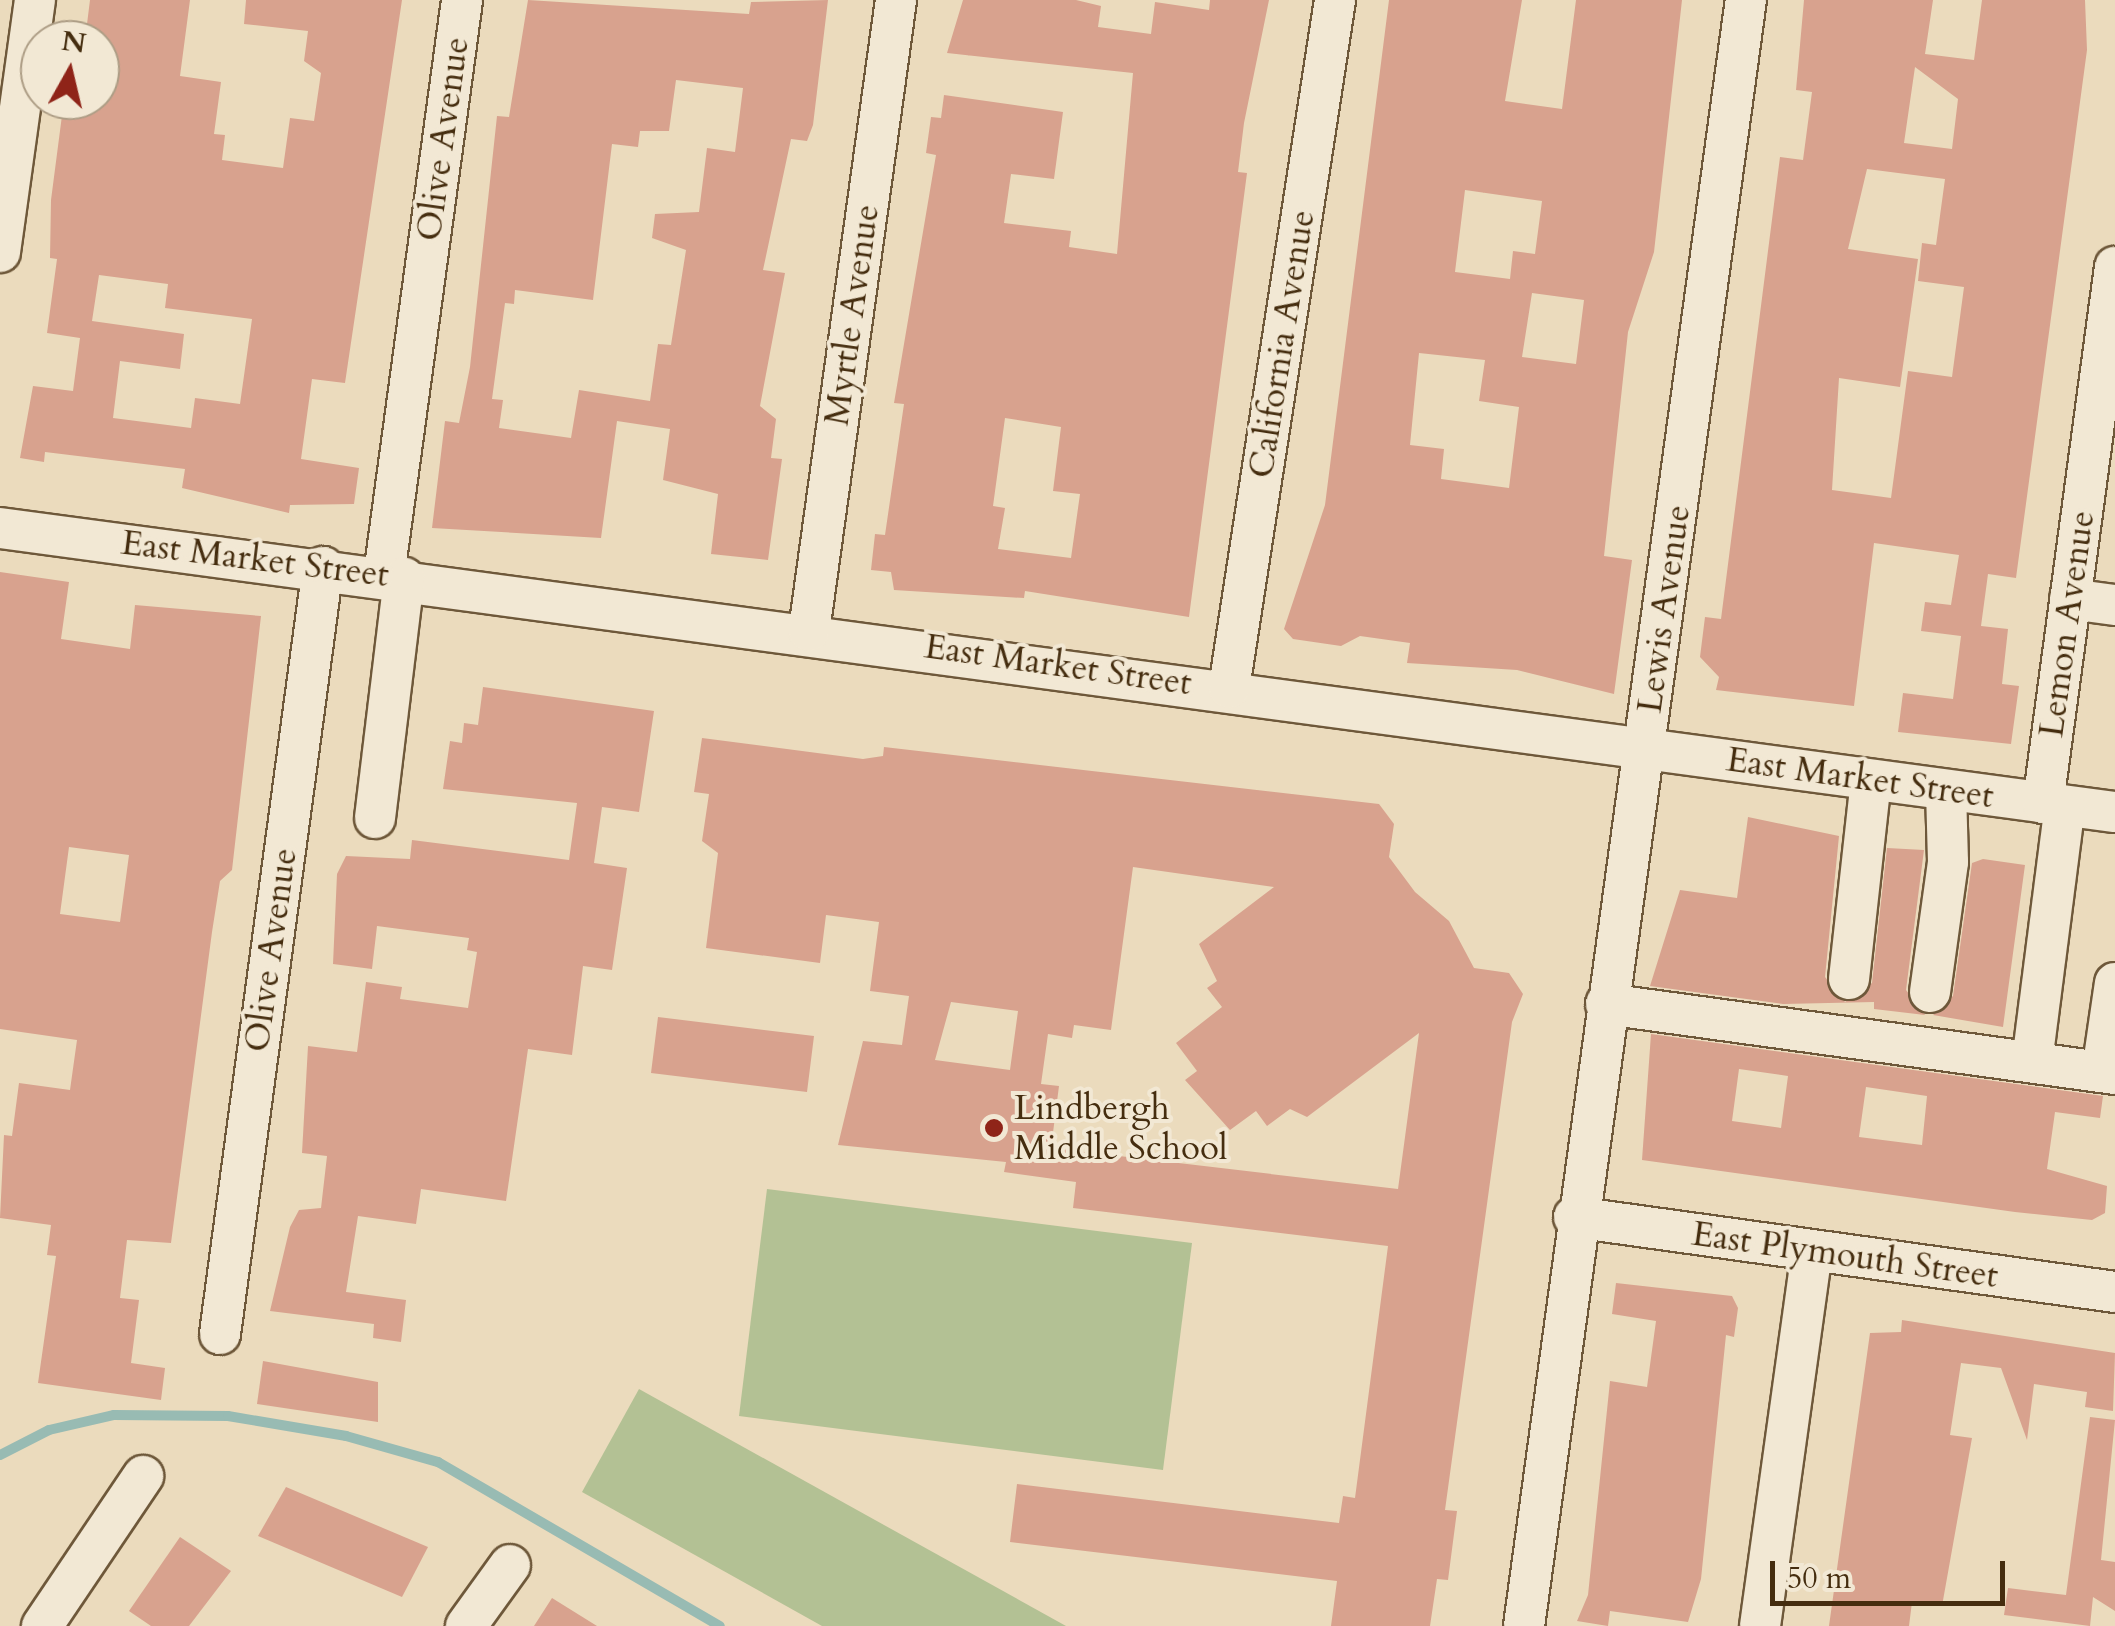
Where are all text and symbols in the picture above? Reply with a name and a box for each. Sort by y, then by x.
north arrow [20,20,120,120]
text: N [59,22,89,63]
street label: Olive Avenue [408,34,478,244]
street label: Myrtle Avenue [816,202,888,428]
street label: California Avenue [1240,207,1324,481]
street label: Lewis Avenue [1629,502,1699,716]
street label: Lemon Avenue [2030,508,2104,740]
street label: East Market Street [119,522,391,596]
street label: East Market Street [922,625,1194,705]
street label: East Market Street [1724,738,1996,818]
street label: Olive Avenue [236,845,306,1055]
place label: Lindbergh Middle School [1014,1087,1228,1169]
marker: Lindbergh Middle School [983,1117,1005,1139]
street label: East Plymouth Street [1689,1213,2001,1297]
scale bar [1775,1541,2010,1603]
text: 50 m [1787,1558,1851,1599]

